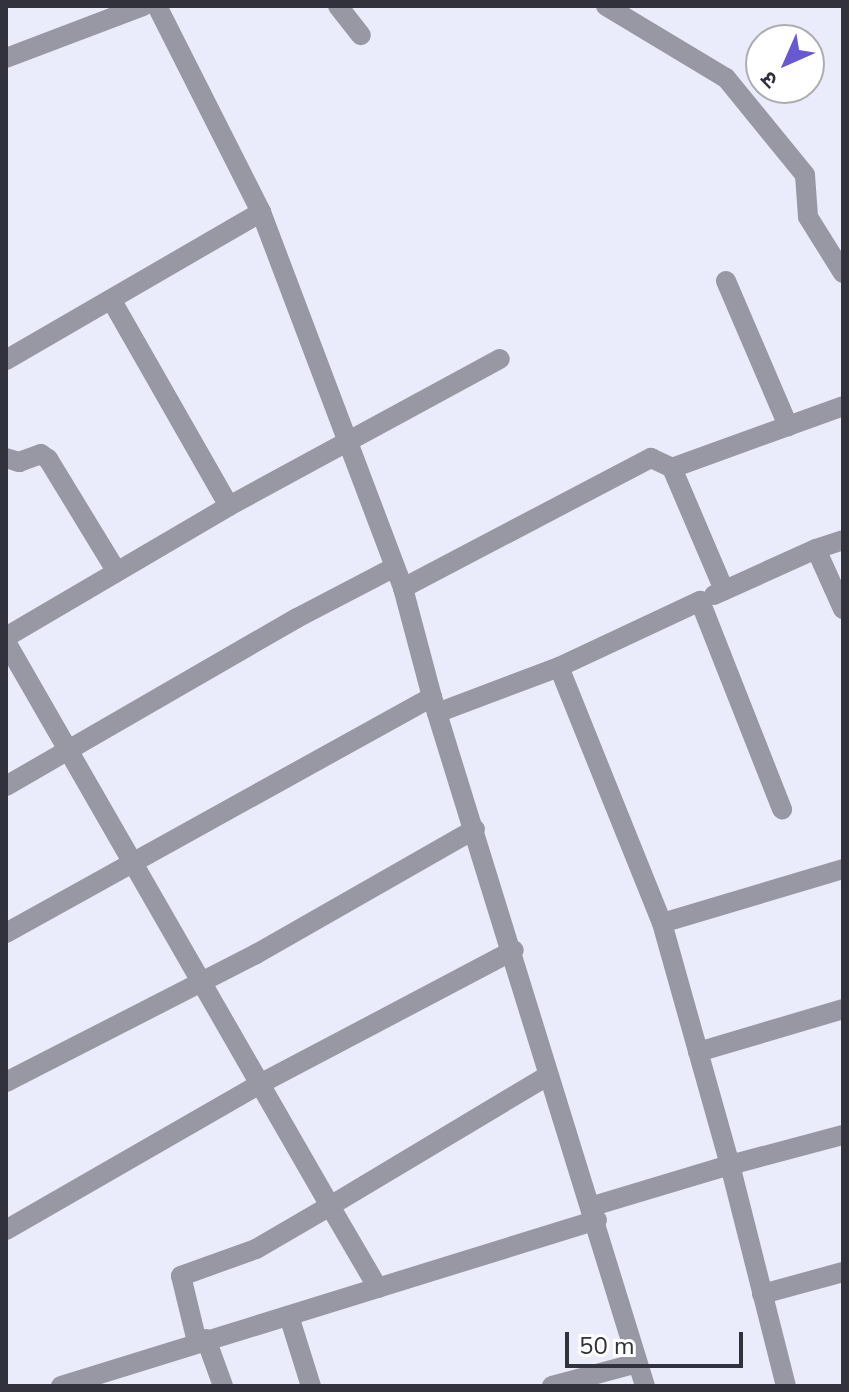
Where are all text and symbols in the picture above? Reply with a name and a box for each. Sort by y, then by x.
north arrow [745,24,825,104]
text: उ [754,64,785,95]
scale bar [569,1316,747,1366]
text: 50 m [579,1330,635,1362]

